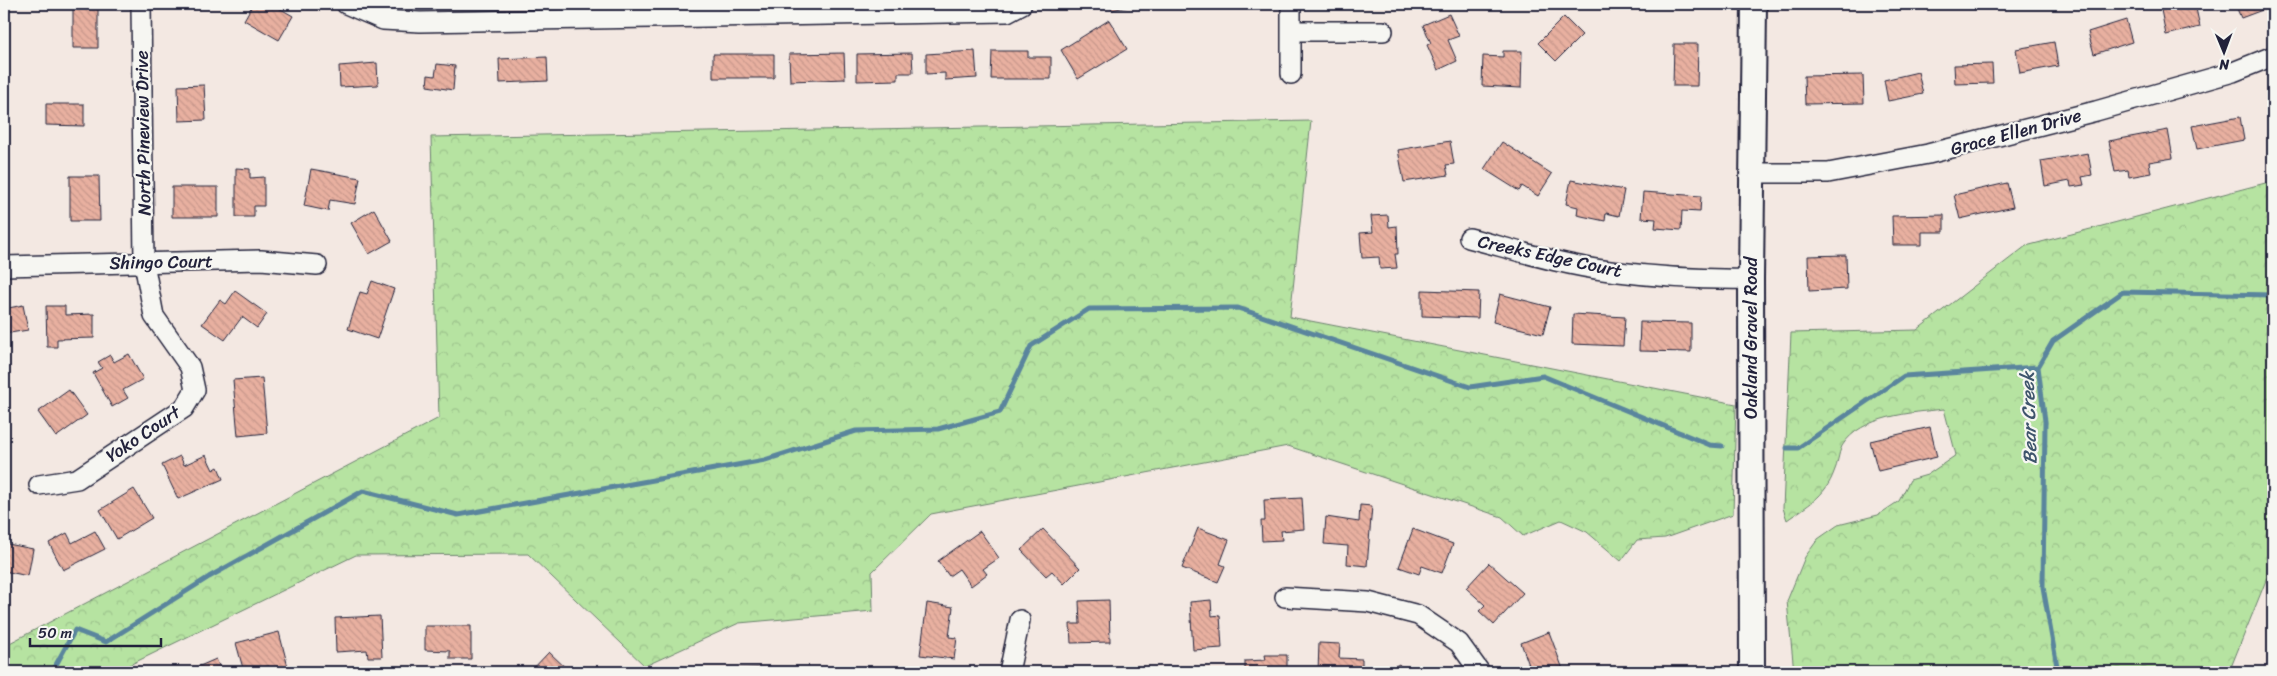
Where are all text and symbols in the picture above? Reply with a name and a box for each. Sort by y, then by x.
north arrow [2200,28,2250,78]
street label: North Pineview Drive [126,50,160,216]
text: N [2219,52,2230,77]
street label: Grace Ellen Drive [1947,99,2085,165]
street label: Creeks Edge Court [1475,225,1625,287]
street label: Shingo Court [109,245,213,279]
street label: Oakland Gravel Road [1735,255,1767,419]
water label: Bear Creek [2010,370,2047,465]
street label: Yoko Court [99,397,188,471]
scale bar [30,616,161,648]
text: 50 m [38,620,73,646]

